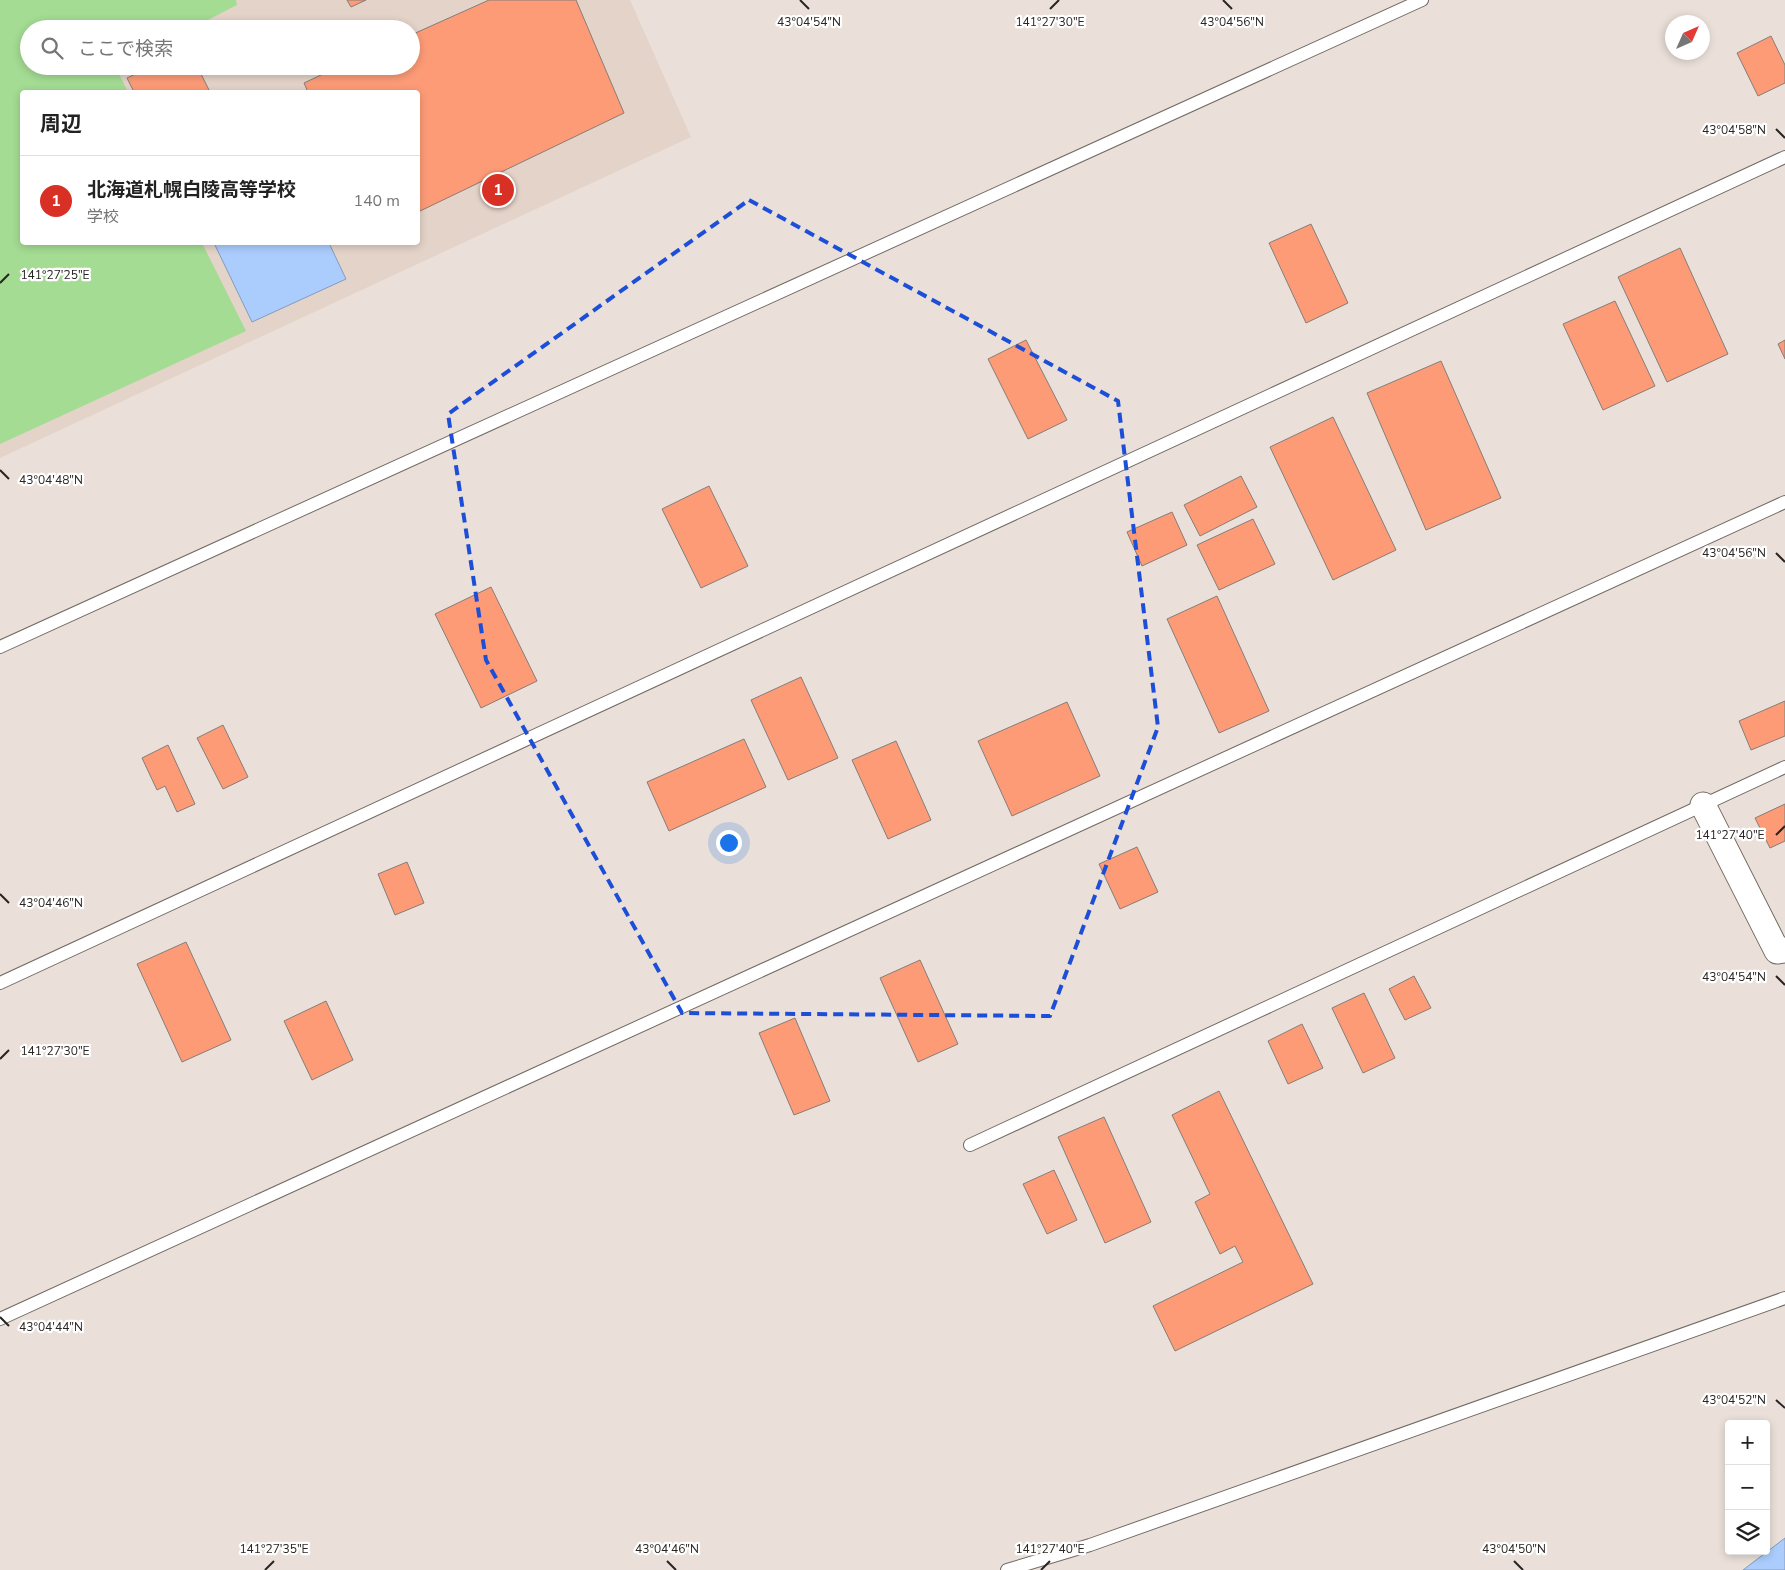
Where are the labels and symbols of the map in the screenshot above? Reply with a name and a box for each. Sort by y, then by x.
text: 43°04'54"N [777,14,841,30]
text: 141°27'30"E [1015,14,1085,30]
text: 43°04'56"N [1200,14,1264,30]
north arrow [1665,15,1710,60]
text: 43°04'58"N [1702,122,1766,138]
pin: 1 [482,171,514,209]
text: 141°27'25"E [20,267,90,283]
text: 43°04'48"N [19,472,83,488]
text: 43°04'56"N [1702,545,1766,561]
text: 141°27'40"E [1695,827,1765,843]
your location [716,830,742,856]
text: 43°04'46"N [19,895,83,911]
text: 43°04'54"N [1702,969,1766,985]
text: 141°27'30"E [20,1043,90,1059]
text: 43°04'44"N [19,1319,83,1335]
text: 43°04'52"N [1702,1392,1766,1408]
text: 141°27'35"E [239,1541,309,1557]
text: 43°04'46"N [635,1541,699,1557]
text: 141°27'40"E [1015,1541,1085,1557]
text: 43°04'50"N [1482,1541,1546,1557]

